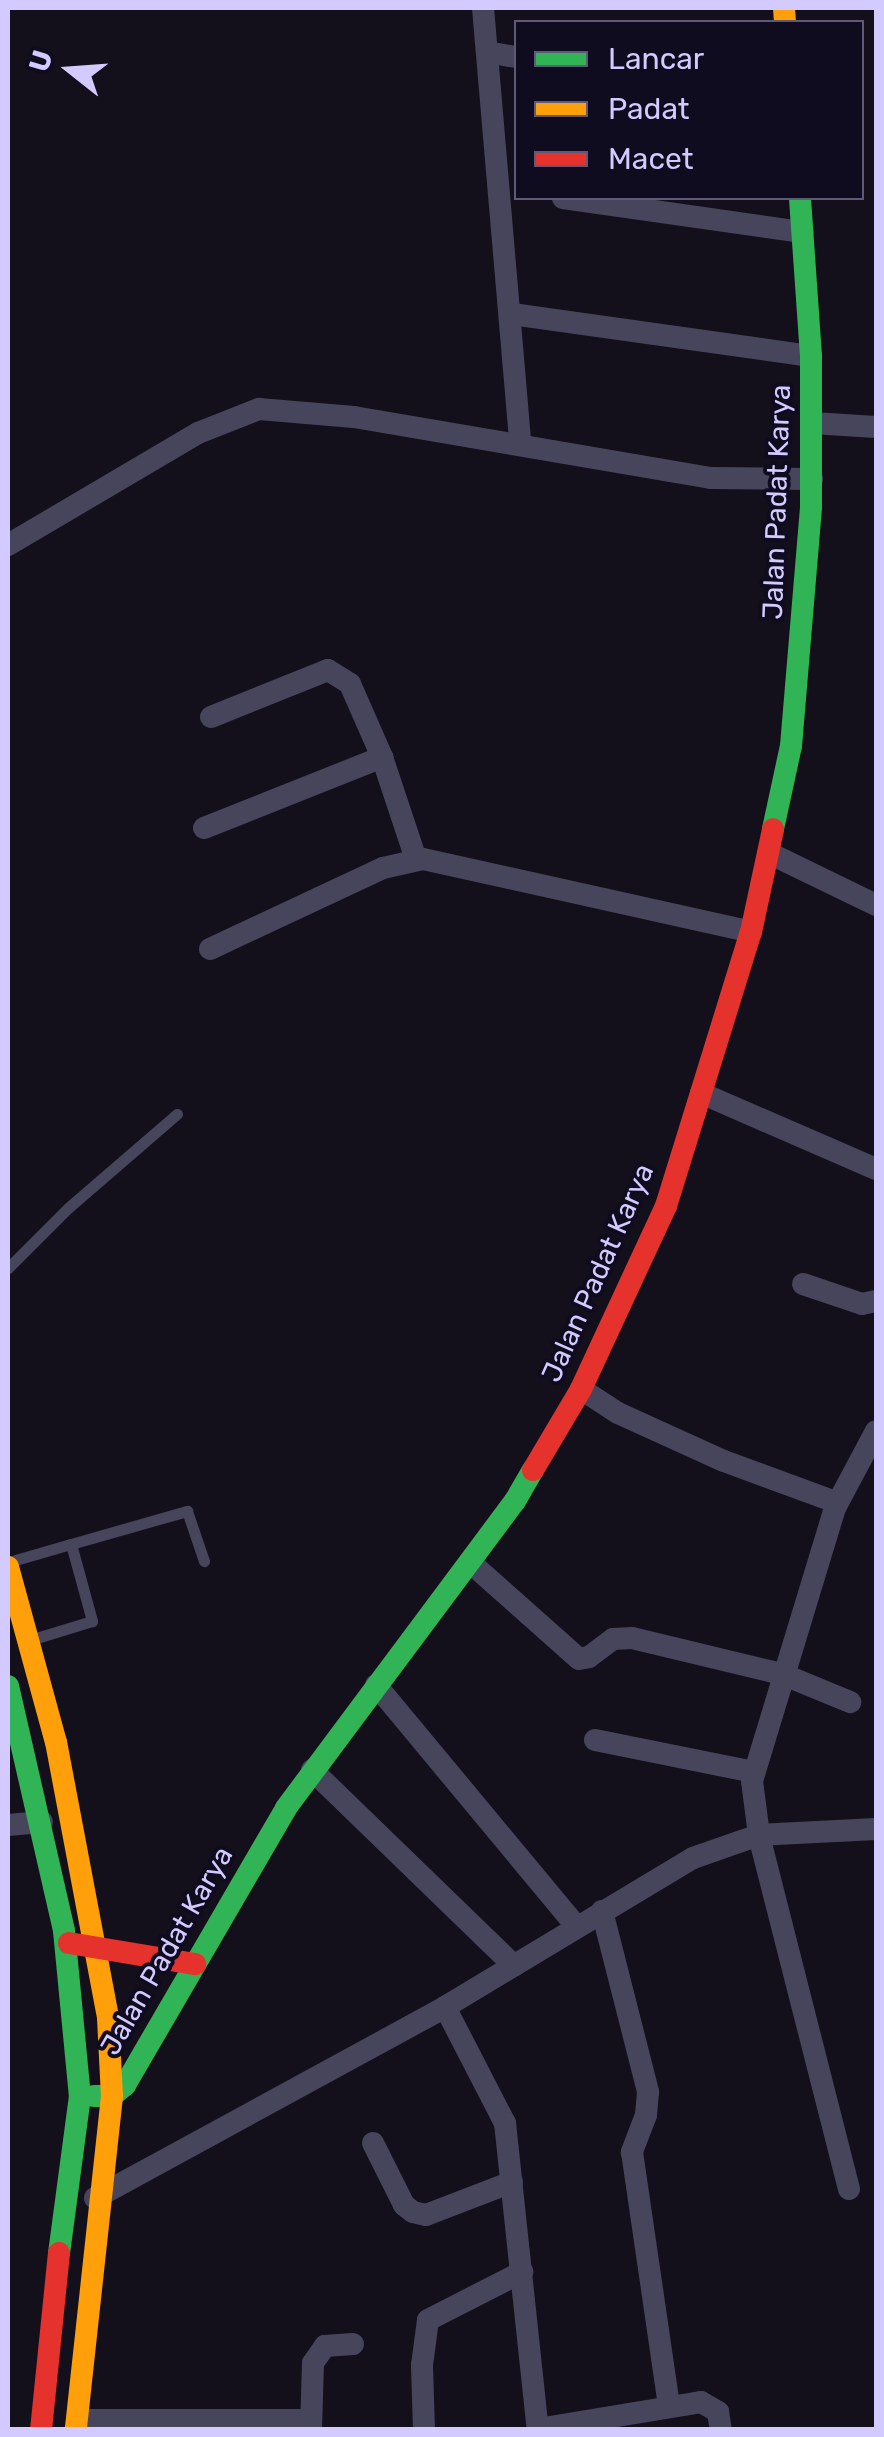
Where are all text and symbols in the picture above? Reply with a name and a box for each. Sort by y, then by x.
north arrow [20,20,120,120]
legend [514,20,864,200]
text: Lancar [608,41,704,77]
text: U [22,47,60,76]
text: Padat [608,91,690,127]
text: Macet [608,141,693,177]
street label: Jalan Padat Karya [756,384,798,620]
street label: Jalan Padat Karya [535,1159,661,1387]
street label: Jalan Padat Karya [94,1841,240,2061]

